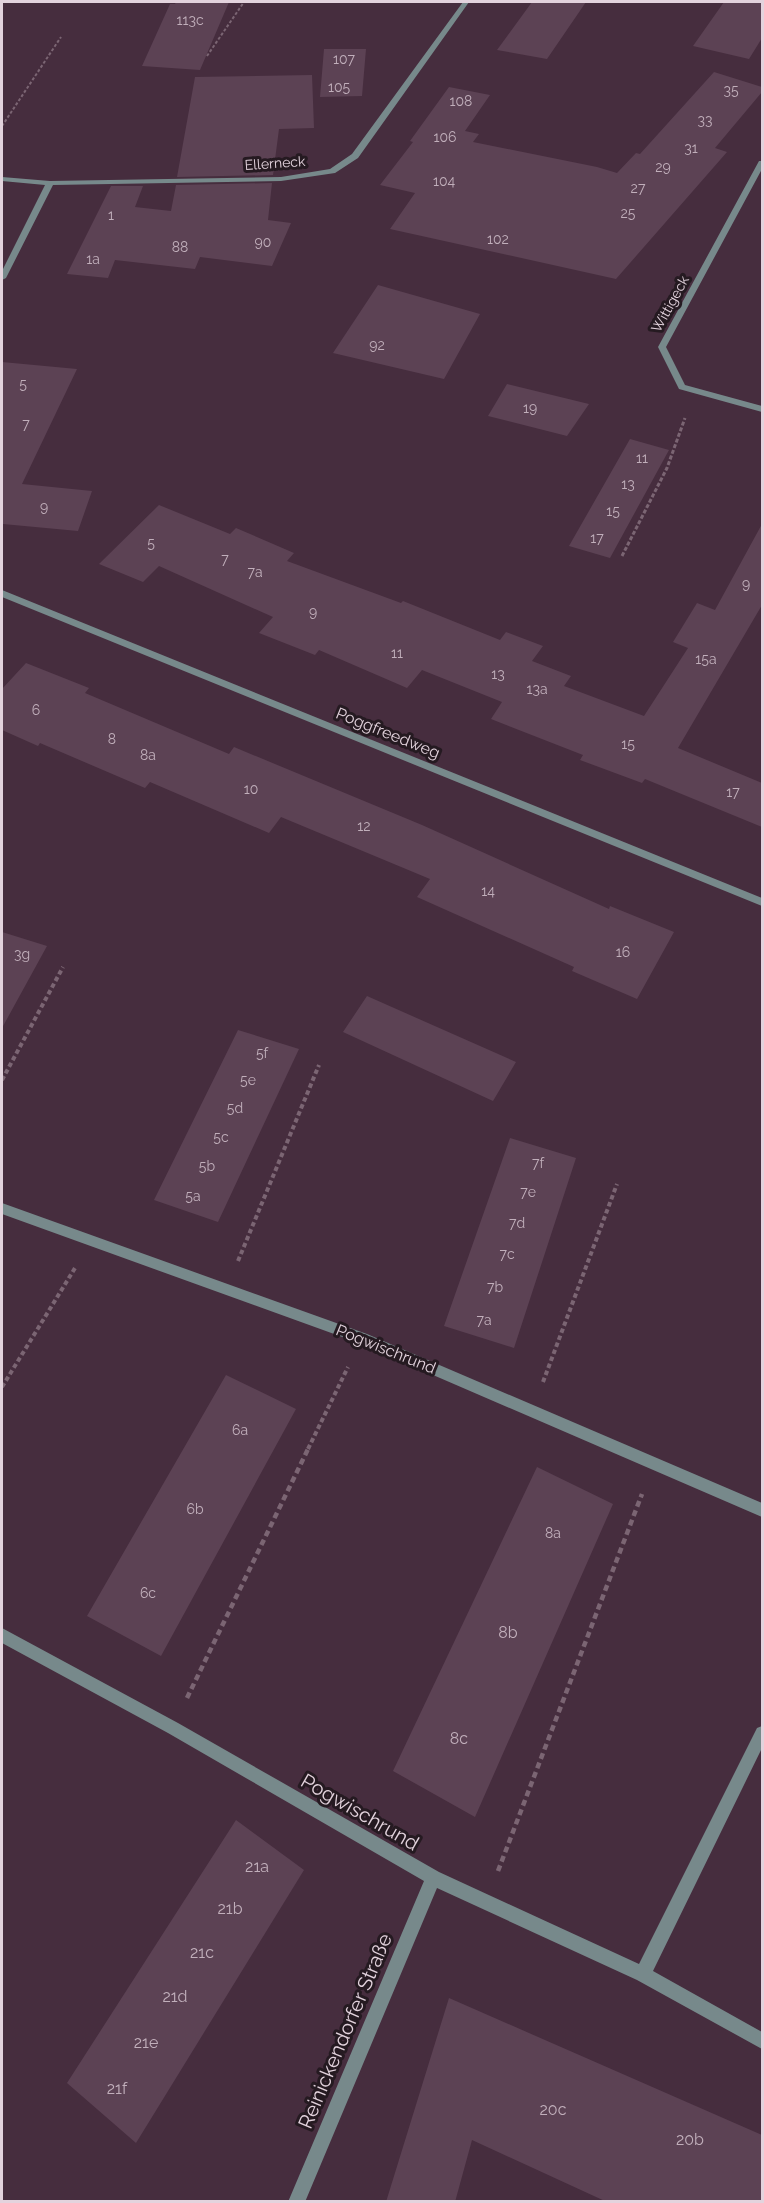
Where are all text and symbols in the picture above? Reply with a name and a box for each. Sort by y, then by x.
house number: 113c [176,12,204,28]
house number: 107 [333,51,355,67]
house number: 105 [328,79,350,95]
house number: 35 [723,82,739,98]
house number: 108 [450,93,472,109]
house number: 33 [698,112,712,128]
house number: 106 [433,129,457,145]
house number: 31 [684,140,698,156]
street label: Ellerneck [244,153,306,173]
house number: 29 [655,159,671,175]
house number: 104 [433,173,455,189]
house number: 27 [631,180,646,196]
house number: 25 [621,205,636,221]
house number: 1 [108,207,114,223]
house number: 102 [487,231,509,247]
house number: 90 [255,234,271,250]
house number: 88 [172,239,188,255]
house number: 1a [86,251,100,267]
street label: Wittigeck [648,272,692,335]
house number: 92 [369,337,385,353]
house number: 5 [19,376,27,392]
house number: 19 [523,400,537,416]
house number: 7 [22,416,30,432]
house number: 11 [636,450,648,466]
house number: 13 [621,476,635,492]
house number: 9 [40,499,48,515]
house number: 15 [606,503,620,519]
house number: 17 [590,530,604,546]
house number: 5 [147,535,155,551]
house number: 7 [221,551,229,567]
house number: 7a [247,564,263,580]
house number: 9 [742,576,750,592]
house number: 9 [309,604,317,620]
house number: 11 [391,645,403,661]
house number: 15a [695,651,717,667]
house number: 13 [491,666,505,682]
house number: 13a [526,681,548,697]
house number: 6 [32,702,40,718]
street label: Poggfreedweg [333,704,443,762]
house number: 8 [108,731,116,747]
house number: 15 [621,736,635,752]
house number: 8a [140,747,156,763]
house number: 10 [244,781,258,797]
house number: 17 [726,784,740,800]
house number: 12 [357,818,371,834]
house number: 14 [481,883,495,899]
house number: 16 [616,944,630,960]
house number: 3g [14,946,30,962]
house number: 5f [256,1045,270,1061]
house number: 5e [240,1072,256,1088]
house number: 5d [227,1100,243,1116]
house number: 5c [213,1129,229,1145]
house number: 7f [532,1155,545,1171]
house number: 5b [199,1158,215,1174]
house number: 7e [520,1184,536,1200]
house number: 5a [185,1188,201,1204]
house number: 7d [509,1215,525,1231]
house number: 7c [499,1246,515,1262]
house number: 7b [487,1279,503,1295]
house number: 7a [476,1312,492,1328]
street label: Pogwischrund [333,1320,439,1378]
house number: 6a [232,1422,248,1438]
house number: 6b [186,1501,204,1517]
house number: 8a [545,1525,561,1541]
house number: 6c [140,1585,156,1601]
house number: 8b [498,1623,518,1642]
house number: 8c [450,1729,468,1748]
street label: Pogwischrund [297,1768,423,1856]
house number: 21a [245,1857,269,1876]
house number: 21b [217,1899,243,1918]
street label: Reinickendorfer Straße [293,1930,397,2132]
house number: 21c [190,1943,214,1962]
house number: 21d [162,1987,188,2006]
house number: 21e [134,2033,158,2052]
house number: 21f [107,2079,128,2098]
house number: 20c [540,2100,567,2119]
house number: 20b [676,2130,704,2149]

